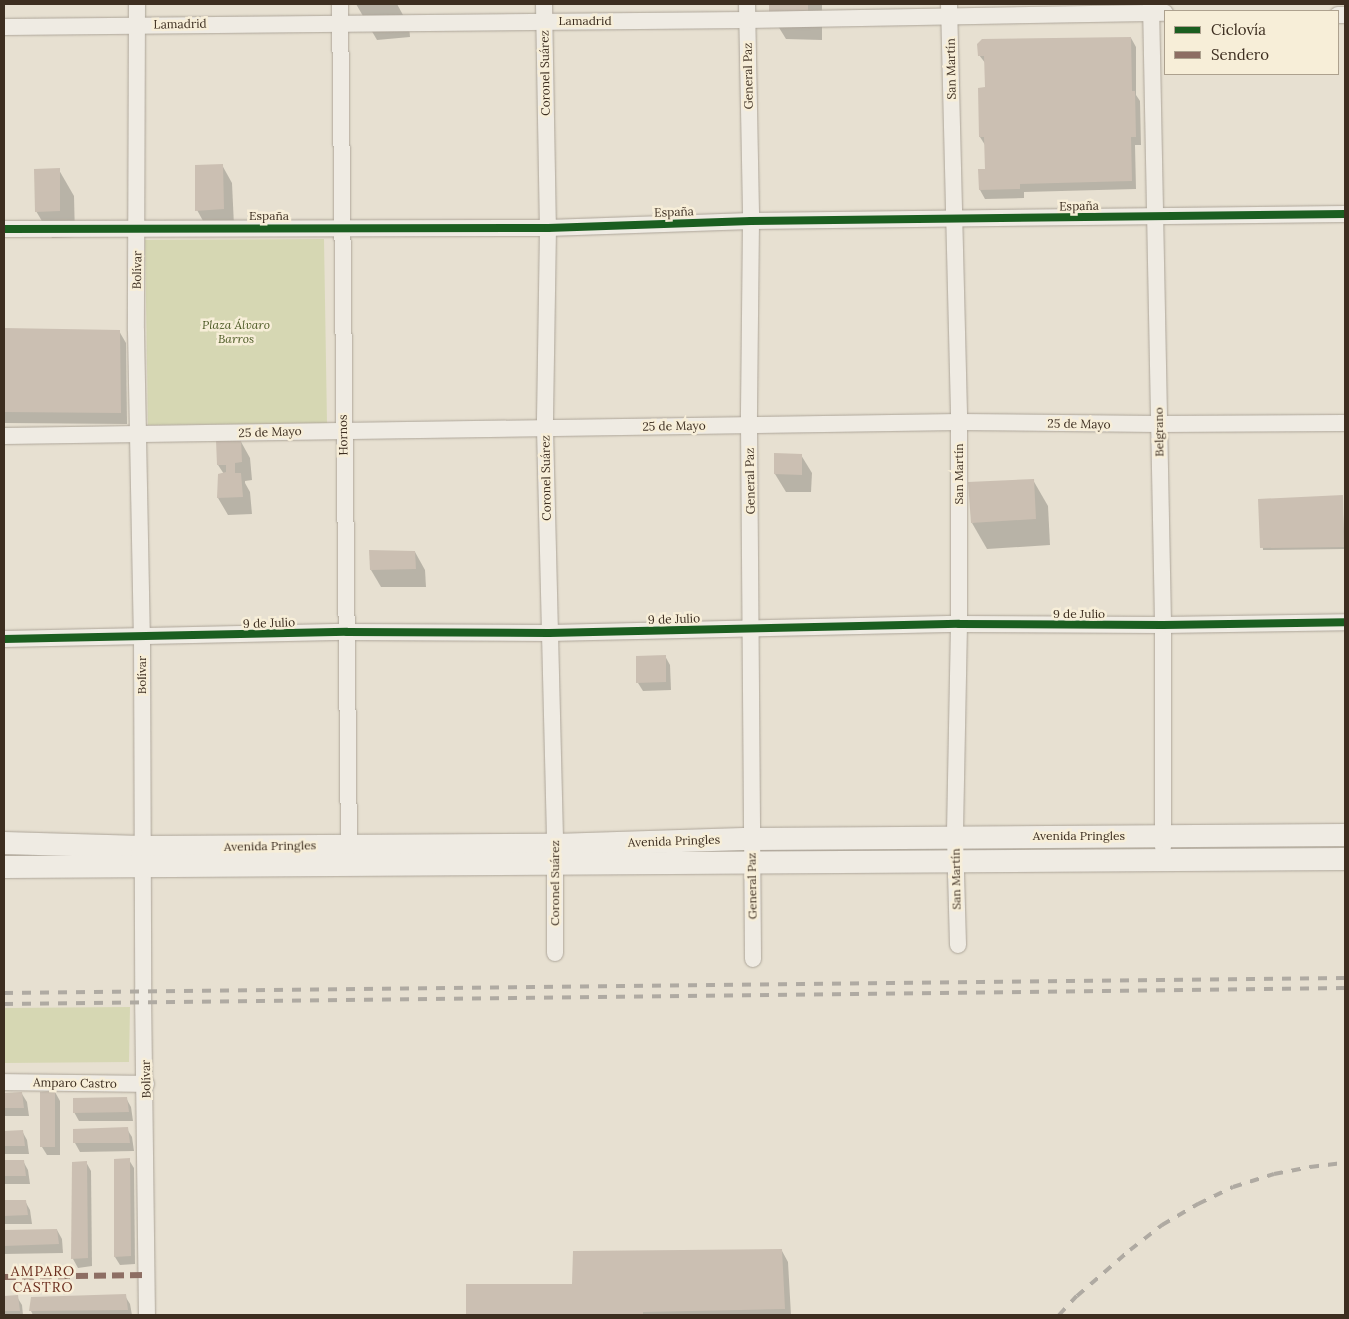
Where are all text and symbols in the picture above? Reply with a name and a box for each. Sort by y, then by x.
legend [1164,10,1339,75]
street label: Lamadrid [558,14,612,28]
street label: Lamadrid [153,16,207,32]
text: Ciclovía [1211,20,1266,39]
street label: Coronel Suárez [537,30,553,116]
street label: San Martín [943,38,959,100]
street label: General Paz [740,43,756,109]
text: Sendero [1211,45,1269,64]
street label: España [1059,198,1099,214]
street label: España [654,204,694,220]
street label: España [249,209,289,223]
street label: Bolívar [129,251,145,289]
park label: Plaza Álvaro Barros [202,318,270,346]
street label: Belgrano [1151,407,1167,457]
street label: Hornos [335,414,351,456]
street label: 25 de Mayo [1047,416,1111,432]
street label: 25 de Mayo [642,418,706,434]
street label: 25 de Mayo [238,424,302,440]
street label: Coronel Suárez [538,435,554,521]
street label: San Martín [952,443,966,505]
street label: General Paz [742,448,758,514]
street label: 9 de Julio [1053,607,1105,621]
street label: 9 de Julio [648,611,700,627]
street label: 9 de Julio [243,615,295,631]
street label: Bolívar [135,656,149,694]
street label: Avenida Pringles [1033,829,1125,843]
street label: Avenida Pringles [628,832,720,850]
street label: Avenida Pringles [224,838,316,854]
street label: Coronel Suárez [548,840,562,926]
street label: San Martín [948,848,964,910]
street label: General Paz [744,853,760,919]
street label: Bolívar [138,1060,154,1098]
street label: Amparo Castro [33,1075,117,1091]
district label: AMPARO CASTRO [10,1263,76,1295]

